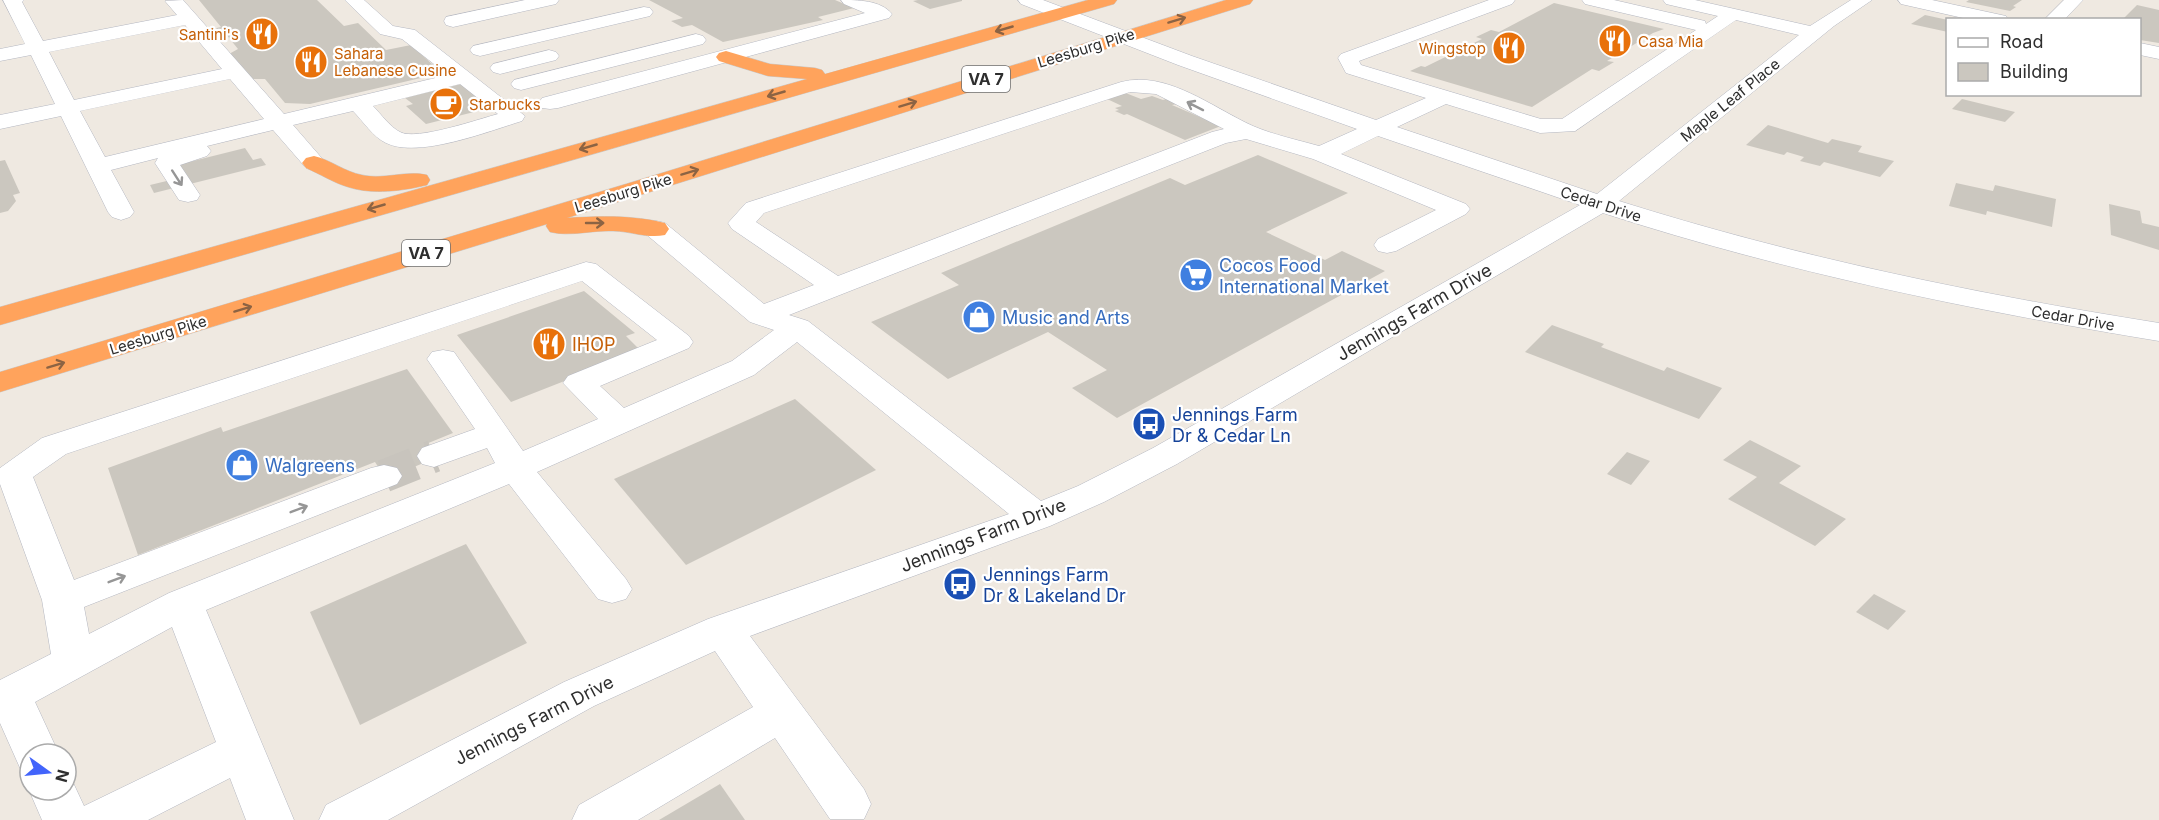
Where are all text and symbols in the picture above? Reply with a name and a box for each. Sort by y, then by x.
one-way arrow [1167,14,1186,25]
restaurant icon: Santini's [244,16,280,52]
legend [1946,18,2141,96]
restaurant icon: Casa Mia [1597,23,1633,59]
one-way arrow [995,24,1014,35]
street label: Leesburg Pike [1035,24,1137,72]
place label: Santini's [179,25,239,44]
restaurant icon: Wingstop [1491,30,1527,66]
text: Road [2000,31,2043,52]
place label: Casa Mia [1638,32,1704,51]
place label: Wingstop [1419,39,1486,58]
restaurant icon: Sahara Lebanese Cusine [293,44,329,80]
place label: Sahara Lebanese Cusine [334,44,456,80]
street label: Maple Leaf Place [1677,54,1783,146]
text: Building [2000,61,2068,82]
road number: VA 7 [962,66,1010,92]
cafe icon: Starbucks [428,86,464,122]
one-way arrow [767,89,786,100]
place label: Starbucks [469,95,541,114]
one-way arrow [898,98,917,109]
one-way arrow [1186,100,1204,112]
one-way arrow [579,142,598,153]
one-way arrow [680,166,699,177]
street label: Leesburg Pike [572,169,674,217]
one-way arrow [171,170,183,186]
street label: Cedar Drive [1558,182,1644,226]
one-way arrow [366,202,385,214]
one-way arrow [585,217,605,229]
road number: VA 7 [402,240,450,266]
place label: Cocos Food International Market [1219,255,1389,297]
supermarket icon: Cocos Food International Market [1178,257,1214,293]
street label: Jennings Farm Drive [1333,259,1495,365]
shop icon: Music and Arts [961,299,997,335]
street label: Cedar Drive [2030,301,2116,335]
one-way arrow [233,303,252,314]
place label: Music and Arts [1002,307,1130,328]
street label: Leesburg Pike [107,311,209,359]
restaurant icon: IHOP [531,326,567,362]
place label: IHOP [572,334,615,355]
one-way arrow [46,359,65,370]
place label: Jennings Farm Dr & Cedar Ln [1172,404,1298,446]
bus stop icon: Jennings Farm Dr & Cedar Ln [1131,406,1167,442]
shop icon: Walgreens [224,447,260,483]
place label: Walgreens [265,455,355,476]
street label: Jennings Farm Drive [897,494,1069,576]
one-way arrow [289,503,308,514]
place label: Jennings Farm Dr & Lakeland Dr [983,564,1126,606]
bus stop icon: Jennings Farm Dr & Lakeland Dr [942,566,978,602]
one-way arrow [107,573,126,584]
street label: Jennings Farm Drive [451,671,617,769]
north arrow [18,742,78,802]
text: N [51,767,74,784]

